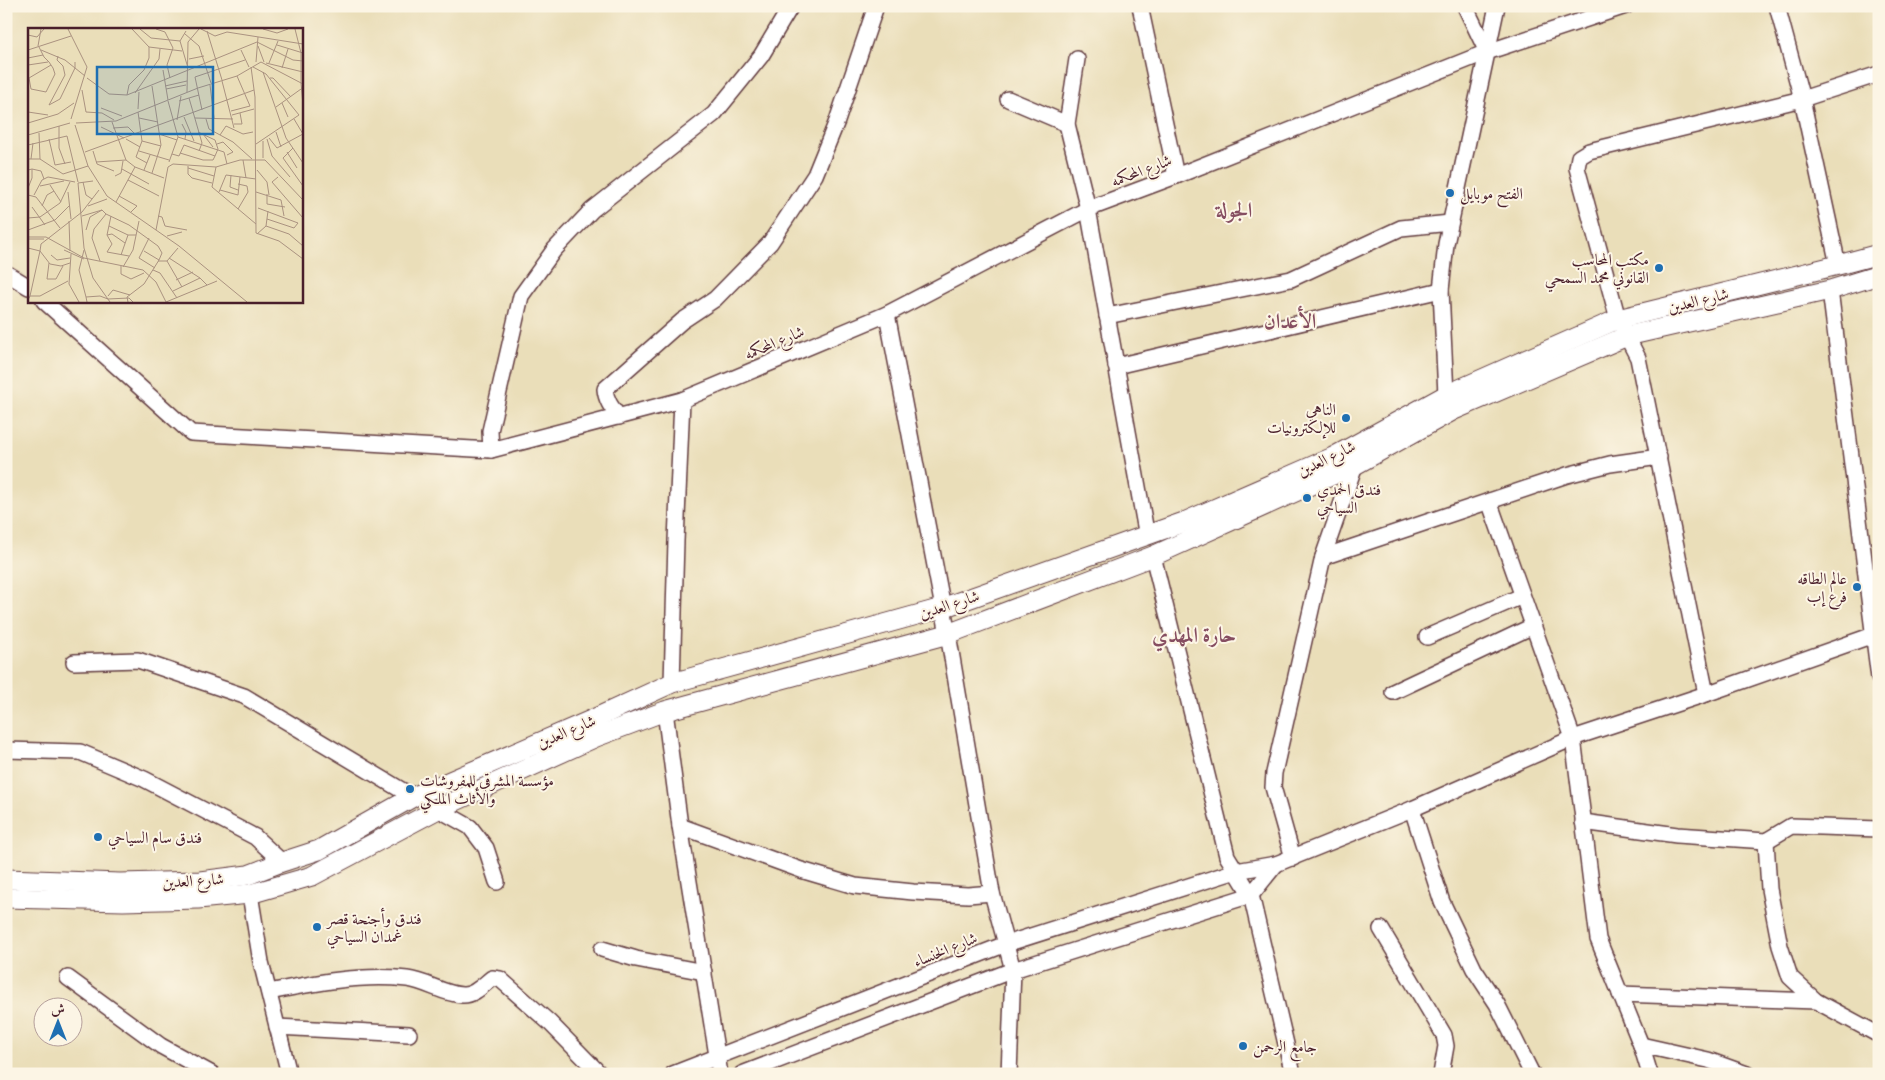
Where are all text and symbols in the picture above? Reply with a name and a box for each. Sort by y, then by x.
inset map [28,28,302,302]
street label: شارع المحكمه [1108,150,1176,194]
place label: الفتح موبايل [1460,184,1523,208]
marker: الفتح موبايل [1444,187,1456,199]
district label: الجولة [1214,197,1252,224]
place label: مكتب المحاسب القانوني محمد السمحي [1545,250,1649,293]
marker: مكتب المحاسب القانوني محمد السمحي [1653,262,1665,274]
street label: شارع العدين [1666,284,1732,321]
district label: الأعدان [1264,305,1316,335]
street label: شارع المحكمه [741,321,809,367]
place label: الناهي للإلكترونيات [1267,400,1336,439]
marker: الناهي للإلكترونيات [1340,412,1352,424]
street label: شارع العدين [1294,436,1360,484]
place label: فندق الحمدي السياحي [1317,480,1381,520]
marker: فندق الحمدي السياحي [1301,492,1313,504]
place label: عالم الطاقه فرع إب [1797,569,1847,610]
marker: عالم الطاقه فرع إب [1851,581,1863,593]
street label: شارع العدين [917,586,983,627]
district label: حارة المهدي [1152,622,1236,652]
street label: شارع العدين [534,711,600,756]
place label: مؤسسة المشرقي للمفروشات والأثاث الملكي [420,771,554,814]
marker: مؤسسة المشرقي للمفروشات والأثاث الملكي [404,783,416,795]
place label: فندق سام السياحي [108,828,202,852]
marker: فندق سام السياحي [92,831,104,843]
street label: شارع العدين [161,869,225,896]
place label: فندق وأجنحة قصر غمدان السياحي [325,907,422,949]
marker: فندق وأجنحة قصر غمدان السياحي [311,921,323,933]
street label: شارع الخنساء [910,928,982,975]
north arrow [32,998,82,1048]
text: ش [51,1001,65,1018]
place label: جامع الرحمن [1253,1037,1317,1062]
marker: جامع الرحمن [1237,1040,1249,1052]

